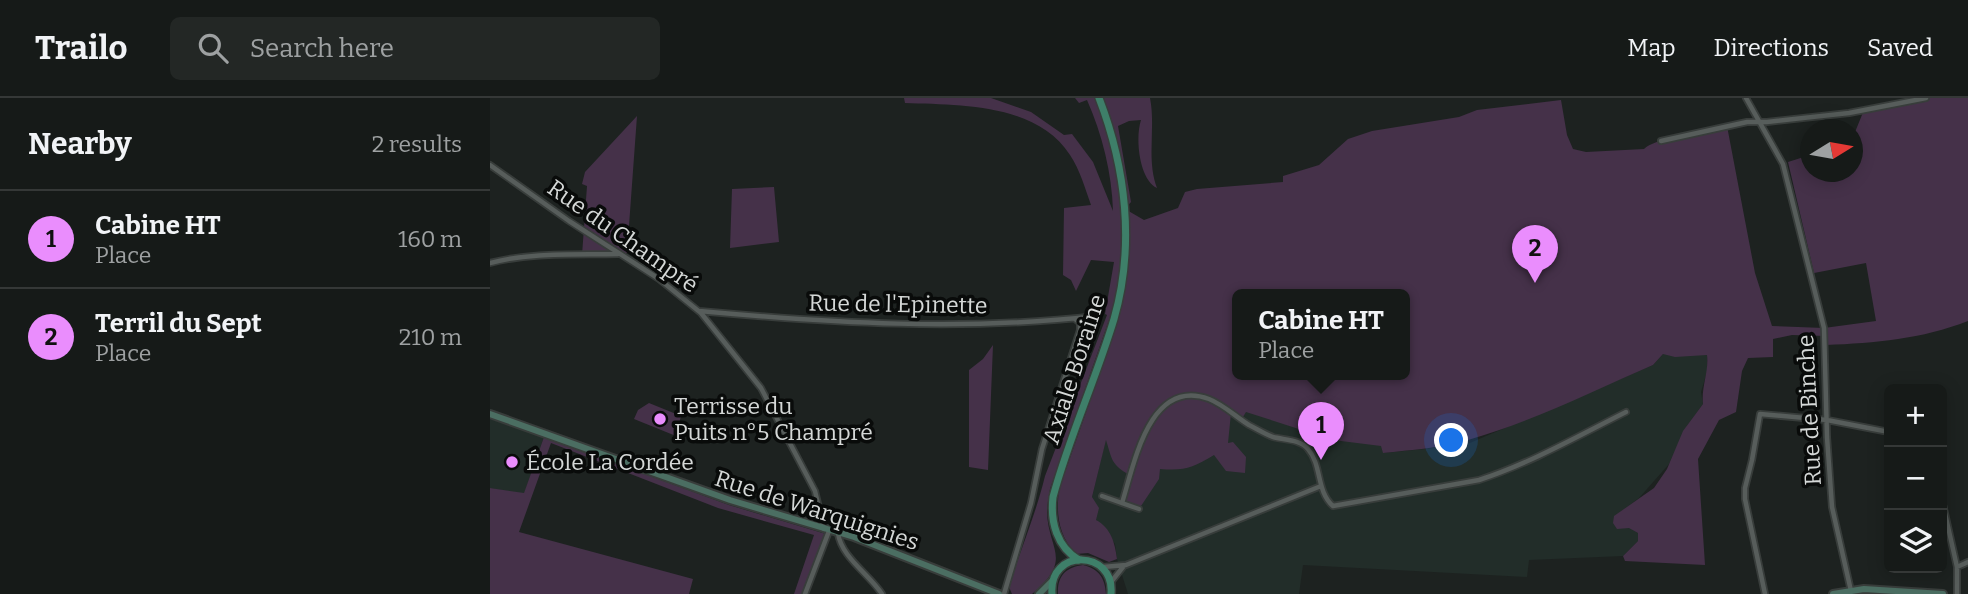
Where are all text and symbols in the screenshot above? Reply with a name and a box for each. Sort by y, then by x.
search box [170,17,660,80]
text: Trailo [35,28,128,68]
icon: search [194,29,232,67]
text: Search here [250,33,394,64]
text: Map [1627,34,1676,62]
text: Directions [1714,34,1829,62]
text: Saved [1867,34,1933,62]
north arrow [1800,119,1863,182]
text: Nearby [28,126,132,162]
text: 2 results [372,130,462,158]
street label: Rue du Champré [542,174,704,298]
text: Cabine HT [95,210,221,241]
text: 1 [46,225,56,253]
text: 160 m [398,225,462,253]
pin: 2 [1512,225,1558,283]
text: Place [95,241,151,269]
street label: Rue de l'Epinette [808,288,988,320]
popup [1232,289,1410,380]
street label: Axiale Boraine [1037,291,1111,447]
text: Cabine HT [1258,305,1384,336]
text: Terril du Sept [95,308,262,339]
text: 2 [45,323,57,351]
text: 210 m [399,323,462,351]
street label: Rue de Binche [1791,334,1827,486]
text: Place [1258,336,1314,364]
text: Place [95,339,151,367]
map controls [1884,384,1947,573]
button: + [1884,384,1947,447]
place label: Terrisse du Puits n°5 Champré [674,392,873,446]
pin: 1 [1298,402,1344,460]
marker: Terrisse du Puits n°5 Champré [652,411,668,427]
your location [1434,423,1468,457]
button: − [1884,447,1947,510]
place label: École La Cordée [526,448,694,476]
marker: École La Cordée [504,454,520,470]
street label: Rue de Warquignies [711,464,923,556]
button: layers [1884,510,1947,573]

